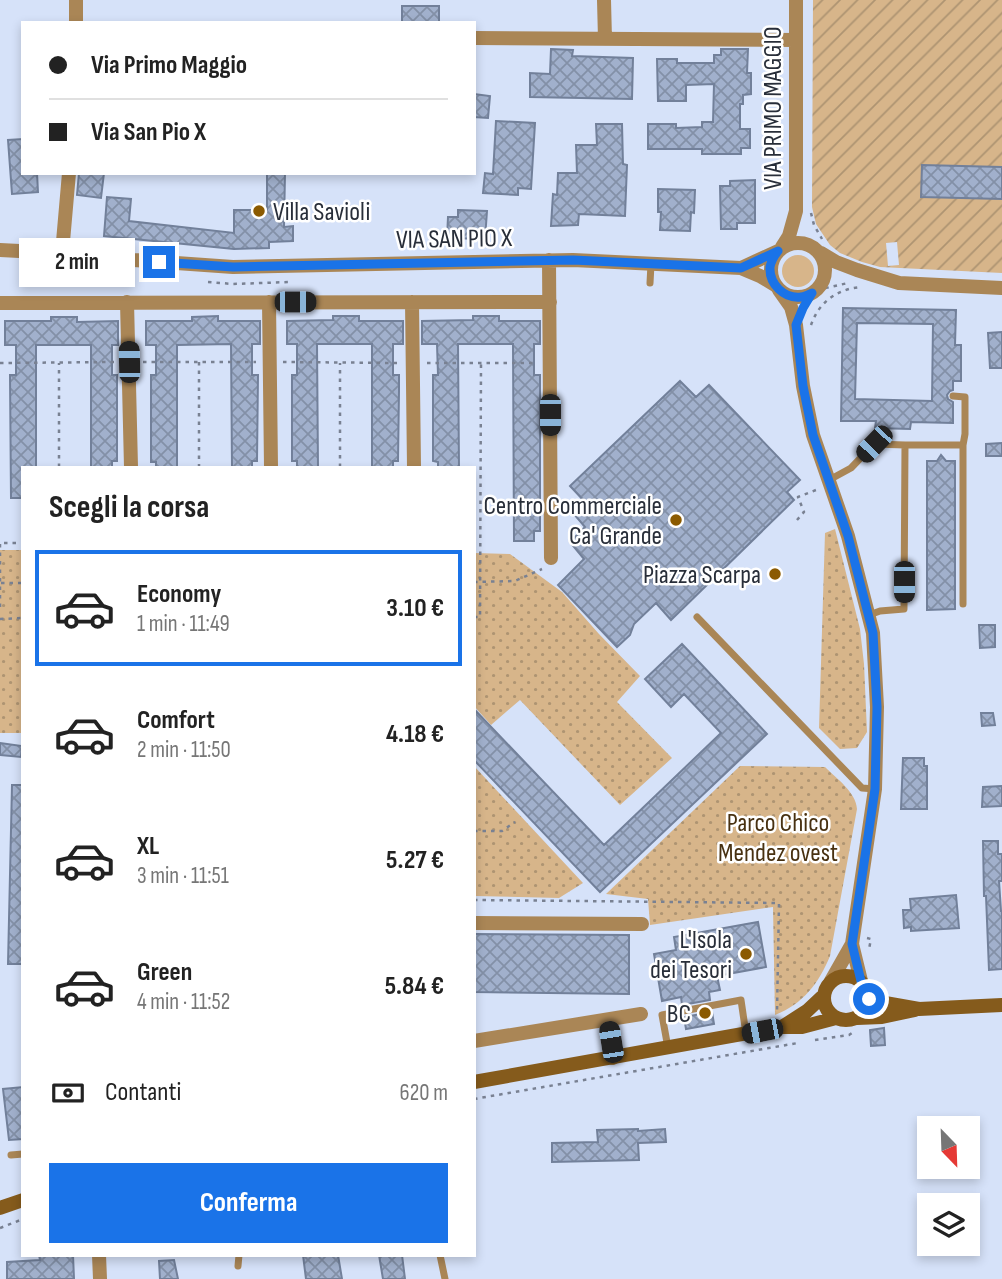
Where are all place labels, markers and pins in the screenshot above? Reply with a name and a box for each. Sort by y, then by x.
place label: Villa Savioli [273,197,370,228]
marker: Villa Savioli [251,203,267,219]
place label: Centro Commerciale Ca' Grande [483,491,662,552]
marker: Centro Commerciale Ca' Grande [668,512,684,528]
place label: Piazza Scarpa [643,560,761,591]
marker: Piazza Scarpa [767,566,783,582]
place label: L'Isola dei Tesori [650,925,732,986]
marker: L'Isola dei Tesori [738,946,754,962]
place label: BC [667,999,691,1030]
marker: BC [697,1005,713,1021]

